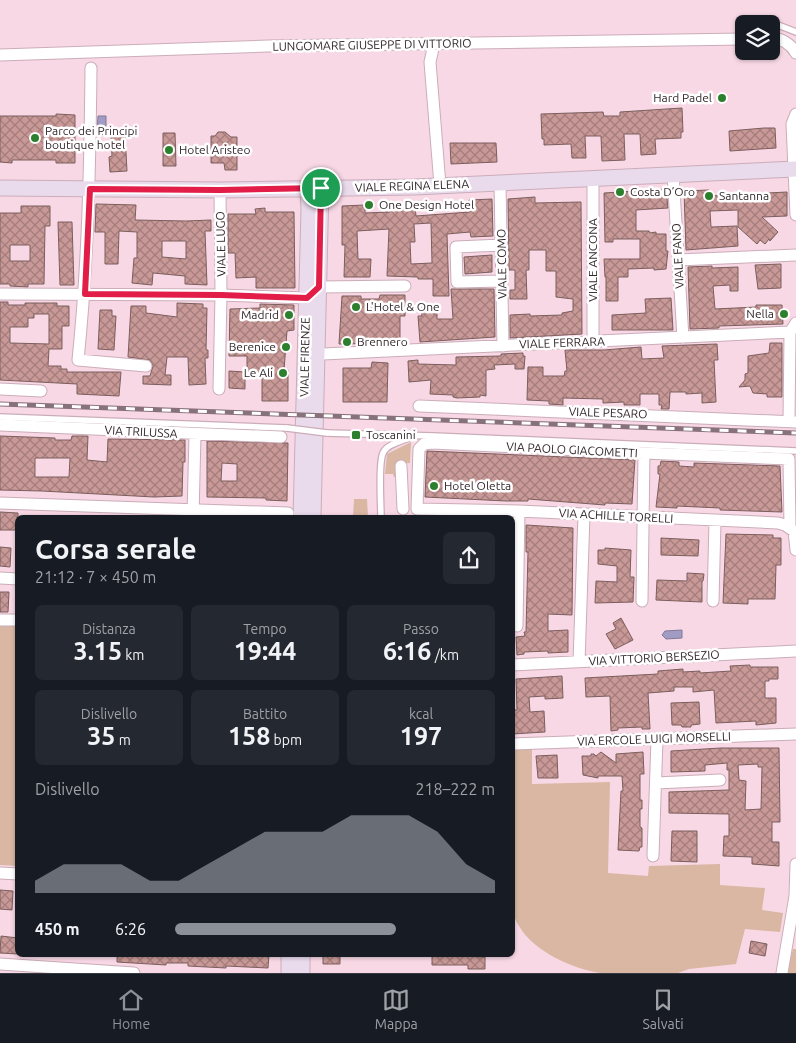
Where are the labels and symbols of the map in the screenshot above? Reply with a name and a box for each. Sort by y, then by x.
street label: LUNGOMARE GIUSEPPE DI VITTORIO [272,36,472,53]
place label: Hard Padel [653,91,712,104]
marker: Hard Padel [716,92,728,104]
place label: Parco dei Principi boutique hotel [45,124,137,151]
marker: Parco dei Principi boutique hotel [29,132,41,144]
place label: Hotel Aristeo [179,143,250,156]
marker: Hotel Aristeo [163,144,175,156]
pin [300,167,342,209]
street label: VIALE REGINA ELENA [355,177,469,194]
place label: Costa D’Oro [630,185,695,198]
marker: Costa D’Oro [614,186,626,198]
place label: Santanna [719,189,769,202]
marker: Santanna [703,190,715,202]
place label: One Design Hotel [379,198,474,211]
marker: One Design Hotel [363,199,375,211]
street label: VIALE LUGO [213,211,228,277]
street label: VIALE ANCONA [586,218,599,302]
street label: VIALE FANO [669,223,686,289]
street label: VIALE COMO [494,229,509,299]
place label: L'Hotel & One [366,300,440,313]
marker: L'Hotel & One [350,301,362,313]
place label: Nella [746,307,774,320]
place label: Madrid [241,308,279,321]
marker: Nella [778,308,790,320]
marker: Madrid [283,309,295,321]
street label: VIALE FIRENZE [297,317,312,397]
street label: VIALE FERRARA [519,334,605,350]
place label: Brennero [357,335,408,348]
marker: Brennero [341,336,353,348]
place label: Berenice [229,340,276,353]
marker: Berenice [280,341,292,353]
place label: Le Ali [244,366,273,379]
marker: Le Ali [277,367,289,379]
street label: VIALE PESARO [568,405,648,420]
street label: VIA TRILUSSA [104,423,178,440]
place label: Toscanini [366,428,416,441]
marker: Toscanini [350,429,362,441]
street label: VIA PAOLO GIACOMETTI [506,440,638,459]
place label: Hotel Oletta [444,479,511,492]
marker: Hotel Oletta [428,480,440,492]
street label: VIA ACHILLE TORELLI [558,506,674,525]
street label: VIA VITTORIO BERSEZIO [588,648,720,667]
street label: VIA ERCOLE LUIGI MORSELLI [577,729,731,748]

